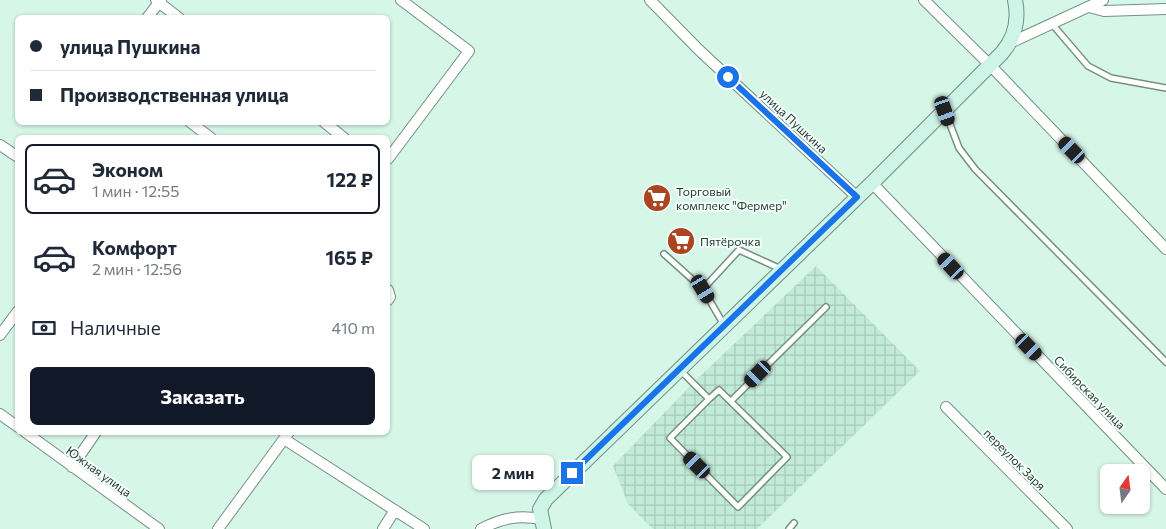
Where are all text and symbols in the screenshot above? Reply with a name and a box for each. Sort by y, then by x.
text: улица Пушкина [60,35,200,58]
route start [717,66,739,88]
text: Производственная улица [60,83,289,106]
street label: улица Пушкина [758,86,830,156]
car [933,94,956,128]
car [1056,134,1087,166]
icon: car [32,157,77,202]
text: Эконом [92,158,163,181]
text: 122 ₽ [327,168,373,191]
text: 1 мин · 12:55 [92,181,179,200]
supermarket icon: Торговый комплекс "Фермер" [642,183,672,213]
place label: Торговый комплекс "Фермер" [676,184,787,212]
supermarket icon: Пятёрочка [666,226,696,256]
place label: Пятёрочка [700,234,760,248]
icon: car [32,235,77,280]
text: Комфорт [92,236,177,259]
text: 165 ₽ [325,246,373,269]
car [935,250,966,282]
text: 2 мин · 12:56 [92,259,182,278]
car [688,272,717,306]
icon: cash [30,314,58,342]
text: Наличные [70,316,161,339]
text: 410 m [332,318,375,337]
car [1013,331,1044,363]
street label: Сибирская улица [1052,353,1128,431]
car [742,358,773,390]
button: Заказать [30,367,375,425]
street label: переулок Заря [981,425,1049,493]
street label: Южная улица [64,443,134,499]
car [681,449,712,481]
callout: 2 мин [472,456,554,490]
route end [561,462,583,484]
text: 2 мин [492,463,534,482]
north arrow [1100,464,1150,514]
map controls [1100,464,1150,514]

